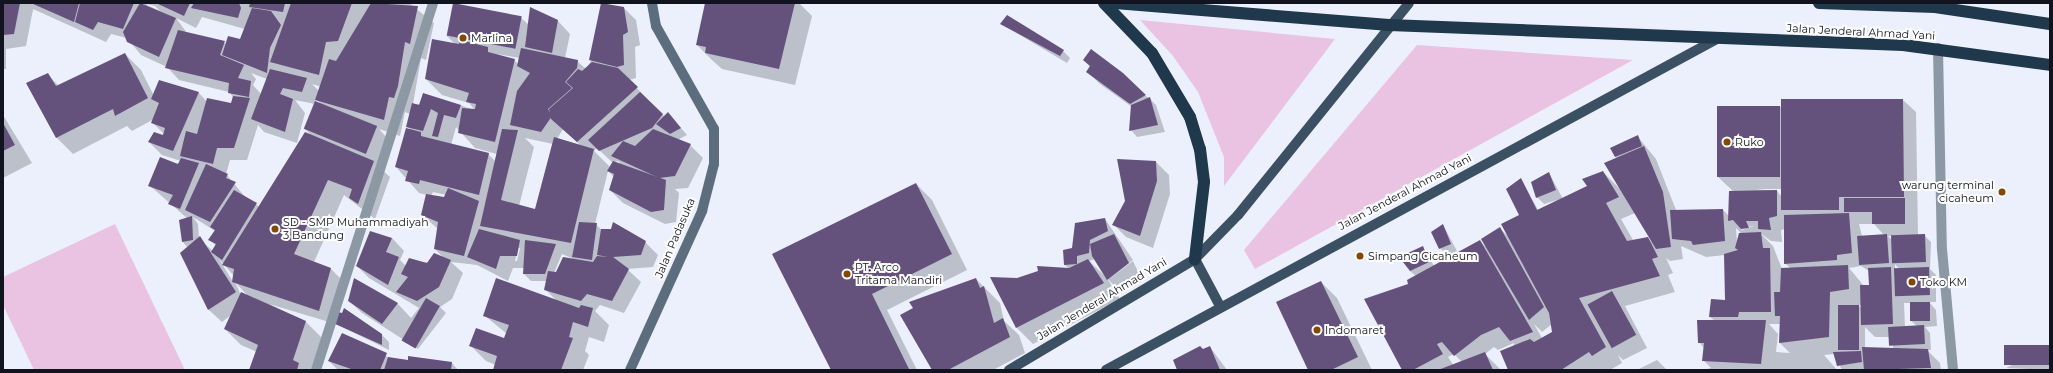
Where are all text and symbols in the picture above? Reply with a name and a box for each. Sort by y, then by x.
street label: Jalan Jenderal Ahmad Yani [1786,22,1936,42]
place label: Marlina [471,31,512,45]
marker: Marlina [458,33,468,43]
place label: Ruko [1735,135,1764,149]
marker: Ruko [1722,137,1732,147]
street label: Jalan Jenderal Ahmad Yani [1336,151,1474,233]
place label: warung terminal cicaheum [1902,179,1994,205]
marker: warung terminal cicaheum [1997,187,2007,197]
street label: Jalan Padasuka [652,196,698,280]
place label: SD - SMP Muhammadiyah 3 Bandung [283,216,429,242]
marker: SD - SMP Muhammadiyah 3 Bandung [270,224,280,234]
place label: Simpang Cicaheum [1368,249,1478,263]
marker: Simpang Cicaheum [1355,251,1365,261]
street label: Jalan Jenderal Ahmad Yani [1035,255,1169,343]
place label: PT. Arco Tritama Mandiri [855,261,942,287]
marker: PT. Arco Tritama Mandiri [842,269,852,279]
place label: Toko KM [1920,275,1967,289]
marker: Toko KM [1907,277,1917,287]
place label: Indomaret [1325,323,1384,337]
marker: Indomaret [1312,325,1322,335]

